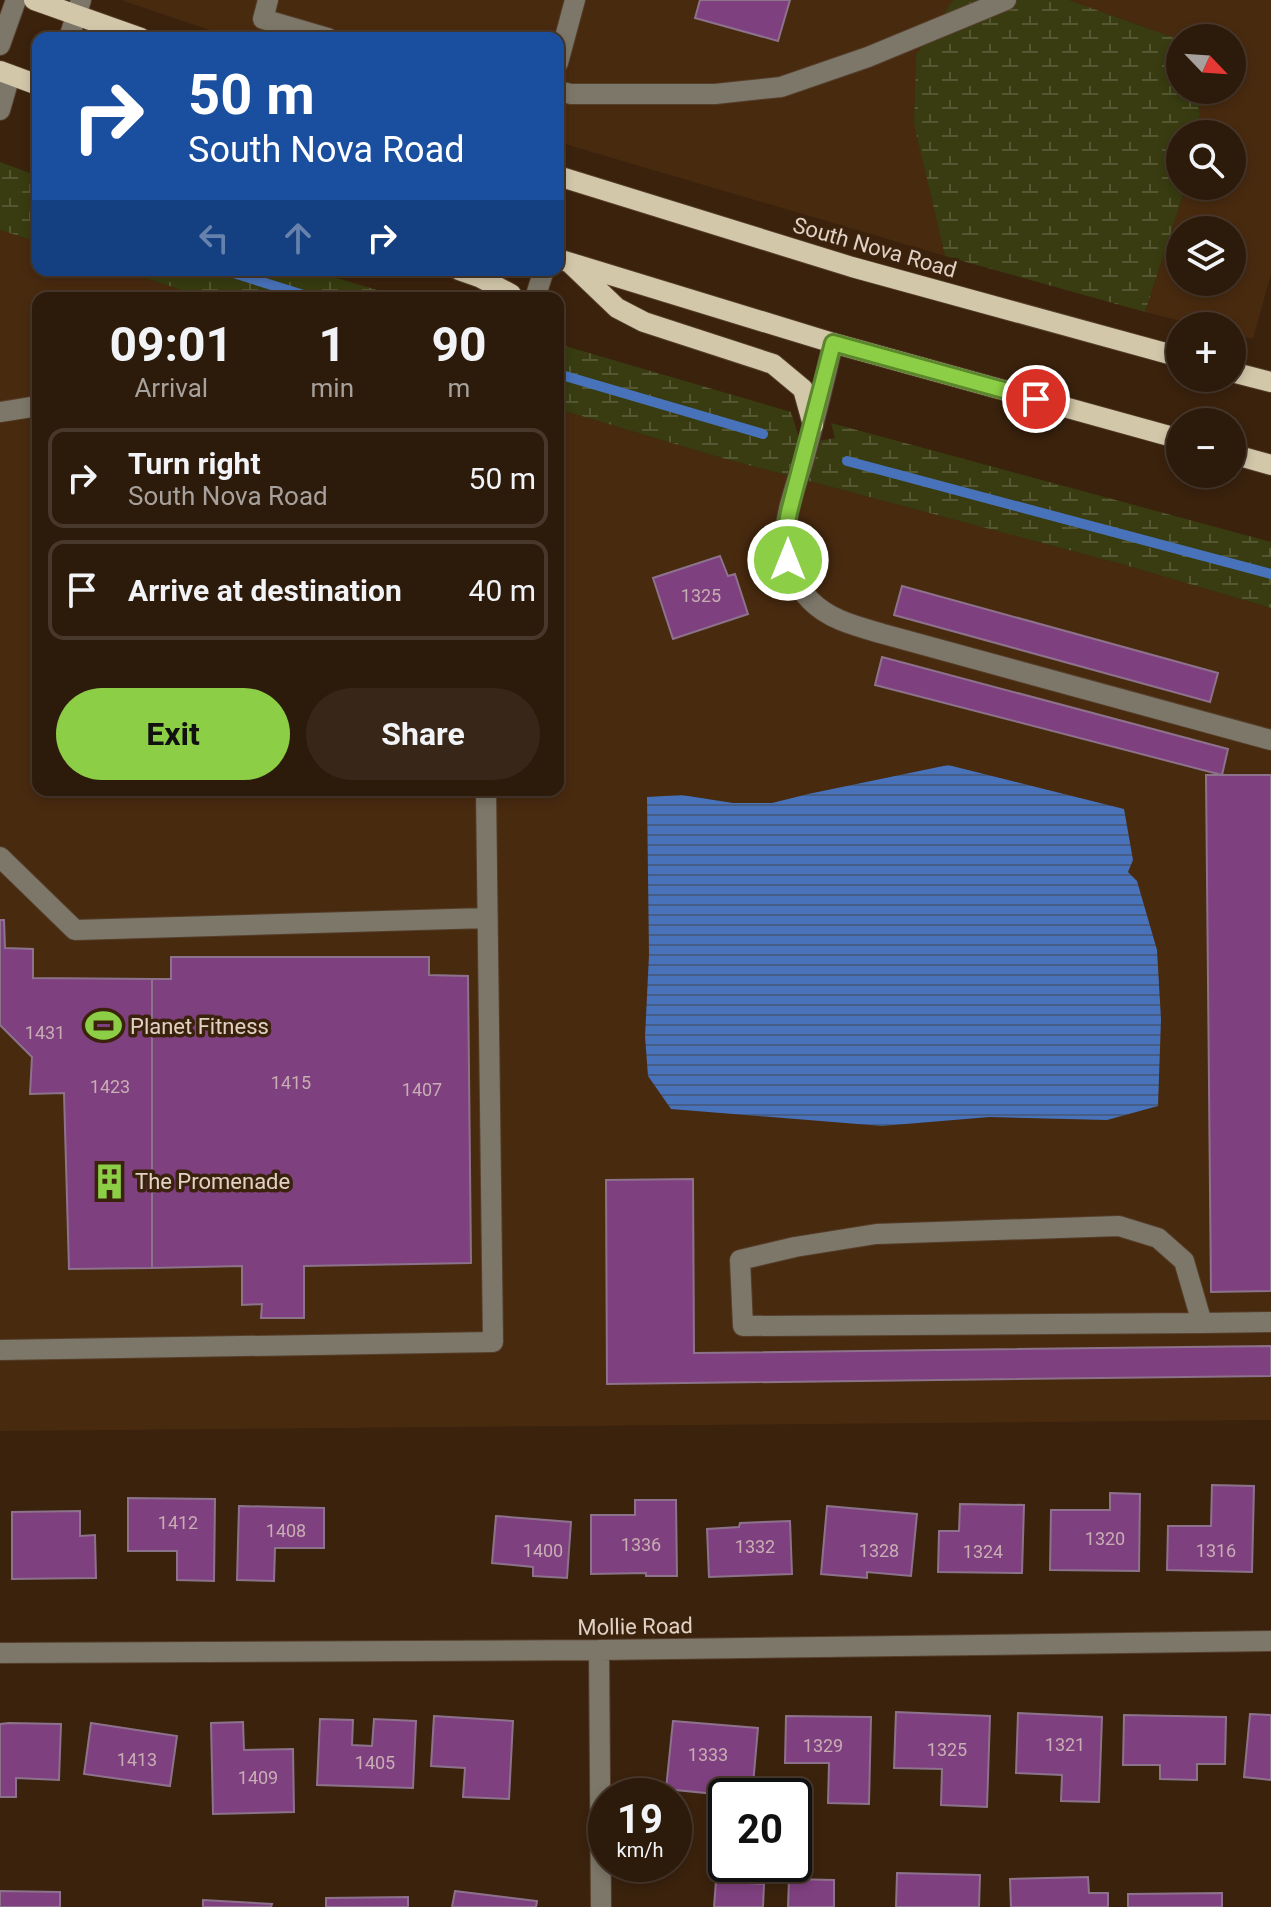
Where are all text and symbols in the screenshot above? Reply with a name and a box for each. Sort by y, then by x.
north arrow [1166,24,1246,104]
map controls [1166,24,1246,488]
text: 50 m [188,62,315,128]
icon: right [56,64,160,168]
button: search [1166,120,1246,200]
text: South Nova Road [188,129,465,171]
street label: South Nova Road [790,212,960,283]
icon: left [192,216,236,260]
icon: ahead [276,216,320,260]
icon: right [360,216,404,260]
button: layers [1166,216,1246,296]
button: + [1166,312,1246,392]
text: 09:01 [109,316,233,373]
text: 1 [319,316,346,373]
text: 90 [431,316,487,373]
pin [1002,365,1070,433]
text: Arrival [134,373,208,403]
text: min [311,373,354,403]
text: m [448,373,470,403]
icon: arrive [1014,377,1058,421]
button: − [1166,408,1246,488]
text: Turn right [128,446,261,481]
icon: right [60,456,104,500]
text: 50 m [469,461,536,496]
text: South Nova Road [128,481,328,511]
position arrow [746,518,830,602]
icon: arrive [60,568,104,612]
text: Arrive at destination [128,573,402,608]
text: 40 m [469,573,536,608]
house number: 1325 [681,585,721,606]
button: Exit [56,688,290,780]
button: Share [306,688,540,780]
sports icon: Planet Fitness [85,1007,123,1045]
place label: Planet Fitness [130,1014,269,1039]
house number: 1431 [25,1022,65,1043]
house number: 1415 [271,1072,311,1093]
house number: 1423 [90,1076,130,1097]
house number: 1407 [402,1079,442,1100]
building icon: The Promenade [90,1162,128,1200]
place label: The Promenade [135,1169,290,1194]
house number: 1412 [158,1512,198,1533]
house number: 1408 [266,1520,306,1541]
house number: 1320 [1085,1528,1125,1549]
house number: 1336 [621,1534,661,1555]
house number: 1332 [735,1536,775,1557]
house number: 1400 [523,1540,563,1561]
house number: 1328 [859,1540,899,1561]
house number: 1316 [1196,1540,1236,1561]
house number: 1324 [963,1541,1003,1562]
street label: Mollie Road [577,1613,693,1640]
house number: 1321 [1045,1734,1085,1755]
house number: 1329 [803,1735,843,1756]
house number: 1325 [927,1739,967,1760]
house number: 1333 [688,1744,728,1765]
house number: 1413 [117,1749,157,1770]
house number: 1405 [355,1752,395,1773]
house number: 1409 [238,1767,278,1788]
speed limit sign: 20 [708,1778,812,1882]
text: 19 [617,1796,663,1843]
text: km/h [617,1838,663,1862]

